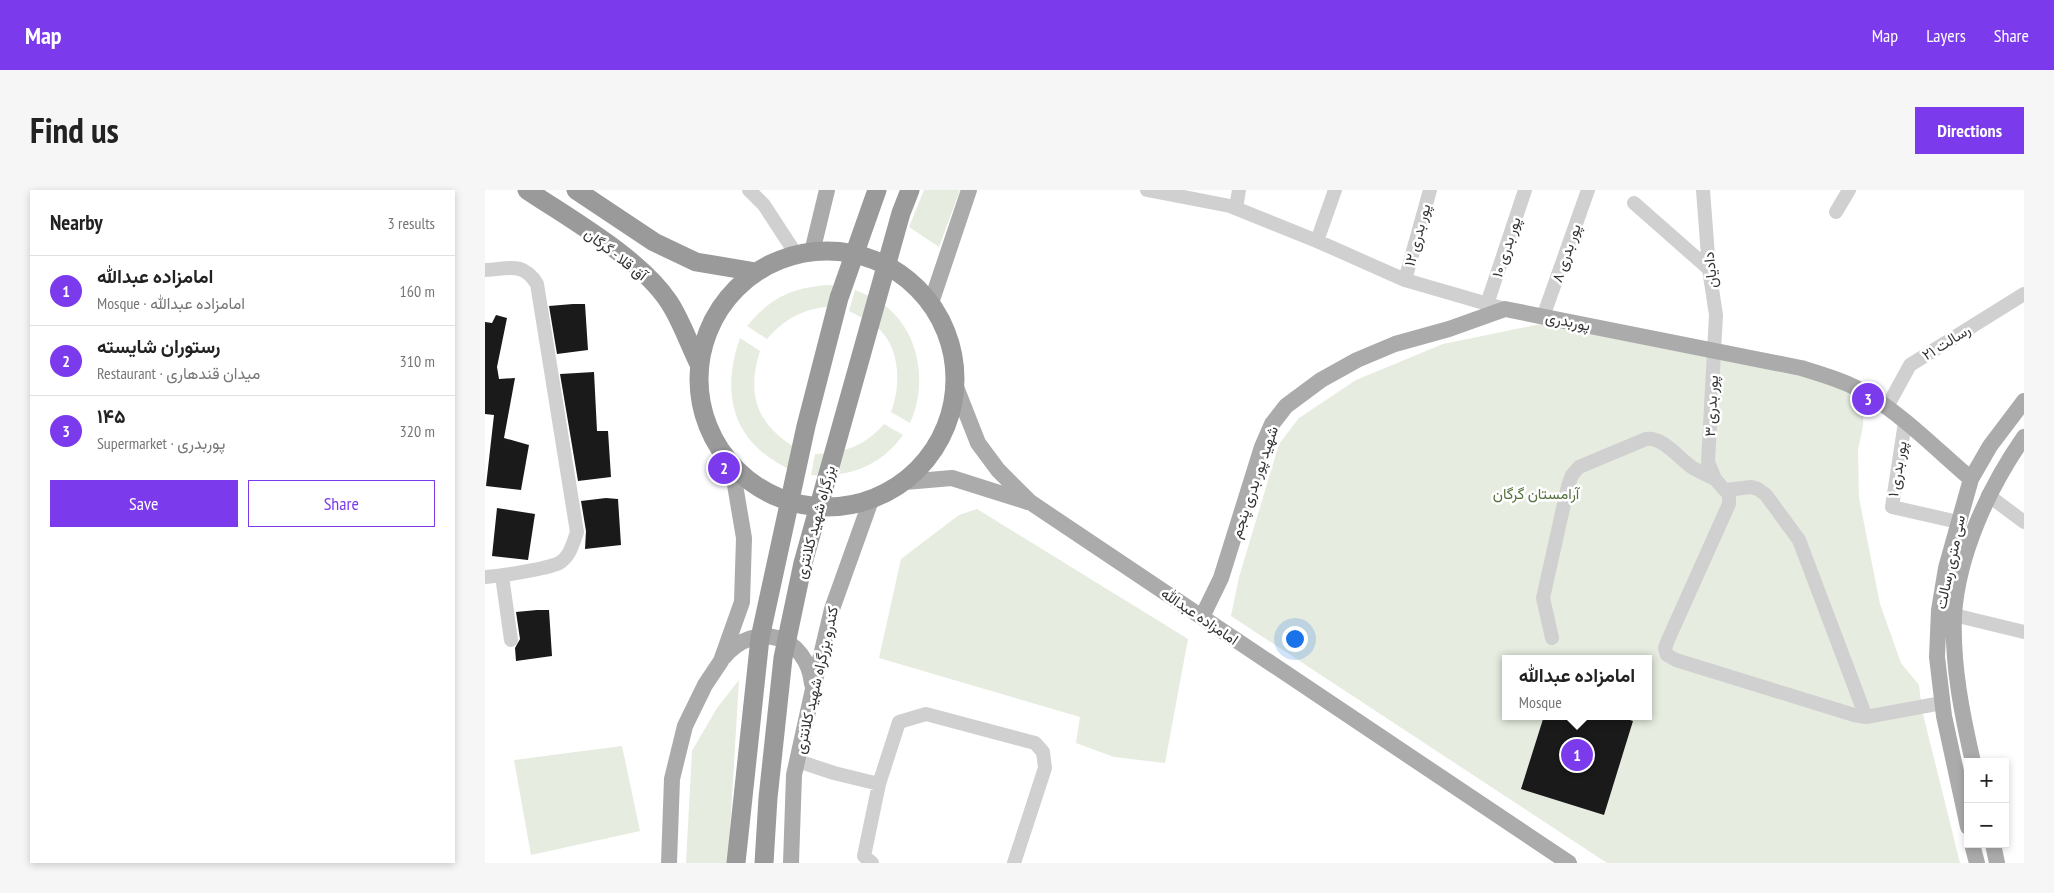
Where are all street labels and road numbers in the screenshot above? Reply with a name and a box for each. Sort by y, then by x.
street label: پور بدری ۱۲ [1400,202,1435,269]
street label: پور بدری ۱۰ [1487,214,1526,280]
street label: پور بدری ۸ [1547,221,1586,285]
street label: آق قلا - گرگان [581,224,652,285]
street label: دادیان [1699,251,1721,289]
street label: پوربدری [1544,307,1592,336]
street label: ۲۱ رسالت [1918,320,1974,364]
street label: پور بدری ۳ [1700,375,1723,437]
street label: شهید پور بدری پنجم [1226,423,1283,541]
street label: پور بدری ۱ [1883,440,1912,498]
street label: بزرگراه شهید کلانتری [791,463,840,581]
street label: سی متری رسالت [1931,513,1970,611]
street label: امامزاده عبدالله [1158,583,1242,649]
street label: کندرو بزرگراه شهید کلانتری [790,604,843,756]

